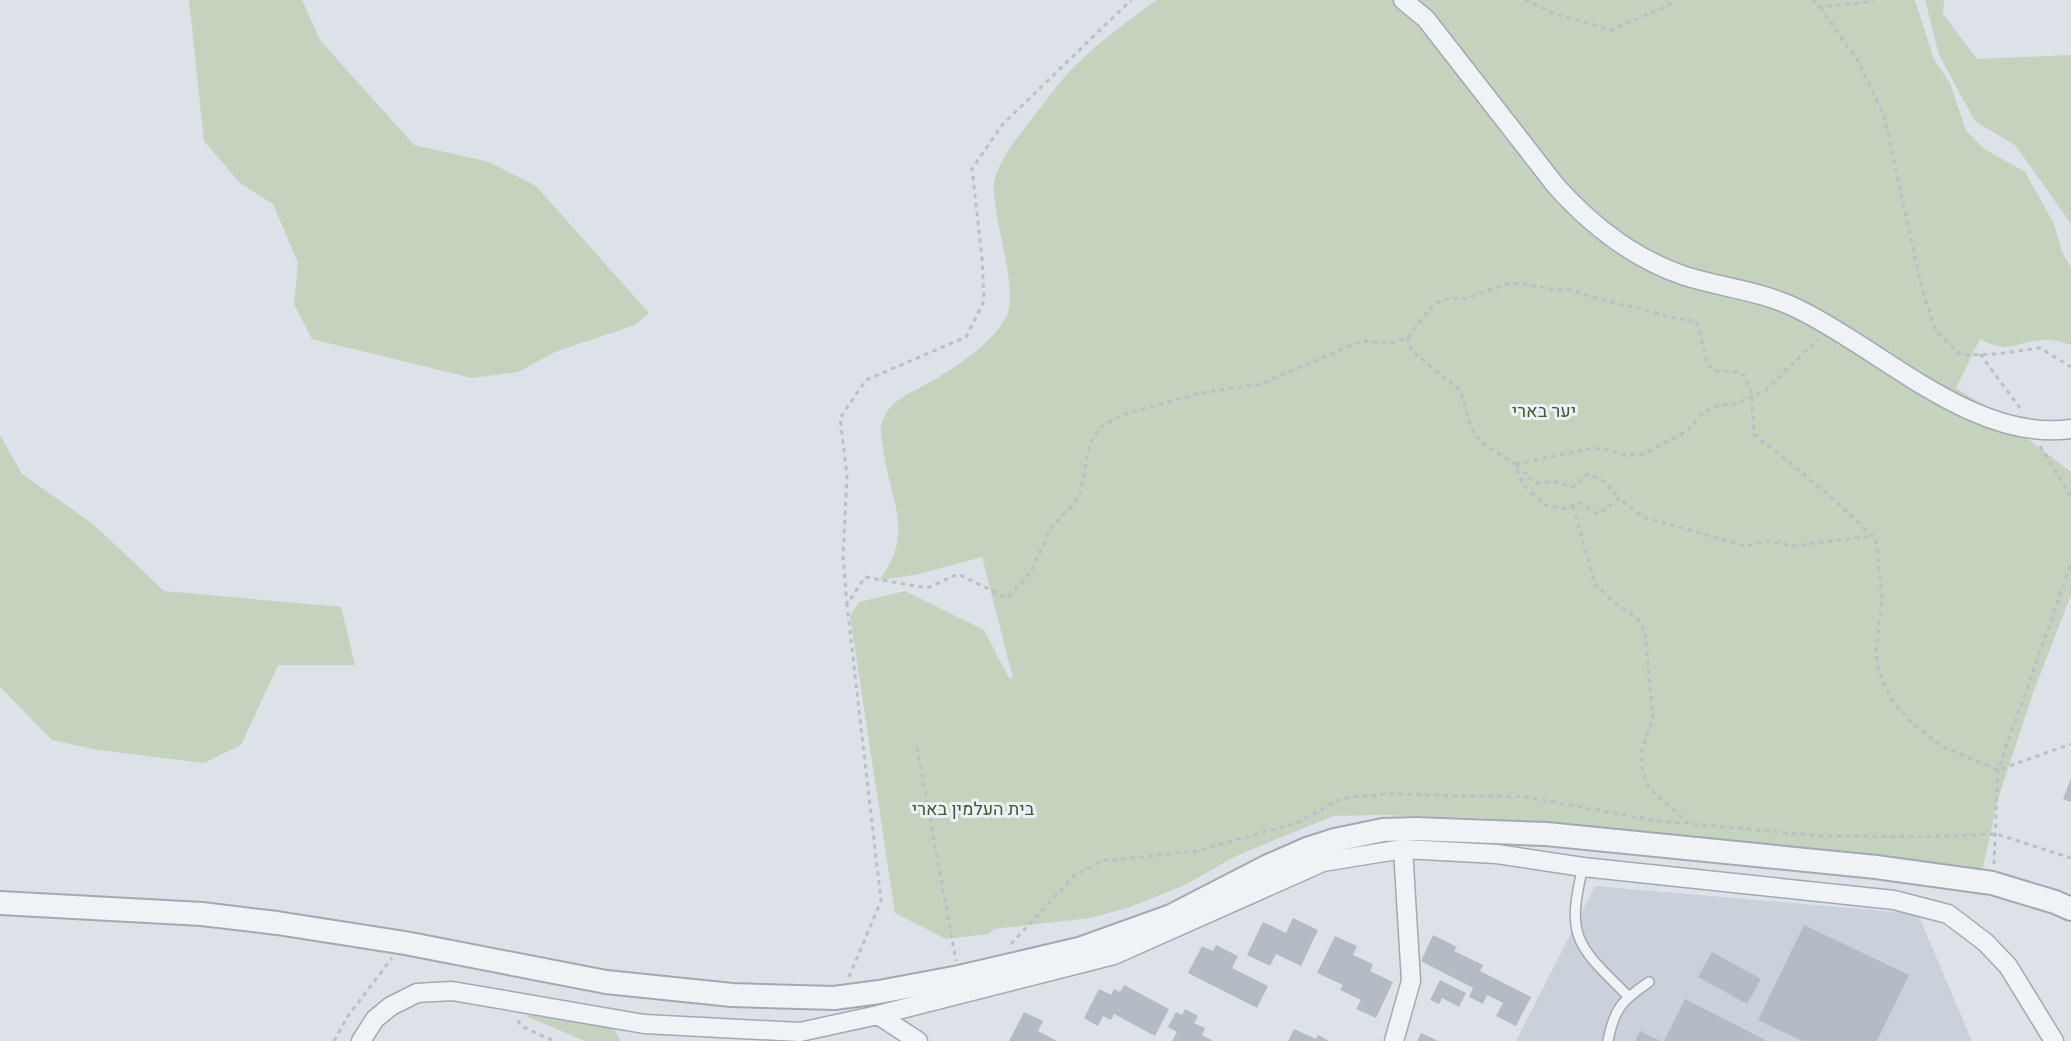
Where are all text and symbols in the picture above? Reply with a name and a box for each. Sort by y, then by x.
park label: יער בארי [1512,400,1576,422]
park label: בית העלמין בארי [912,798,1035,820]

